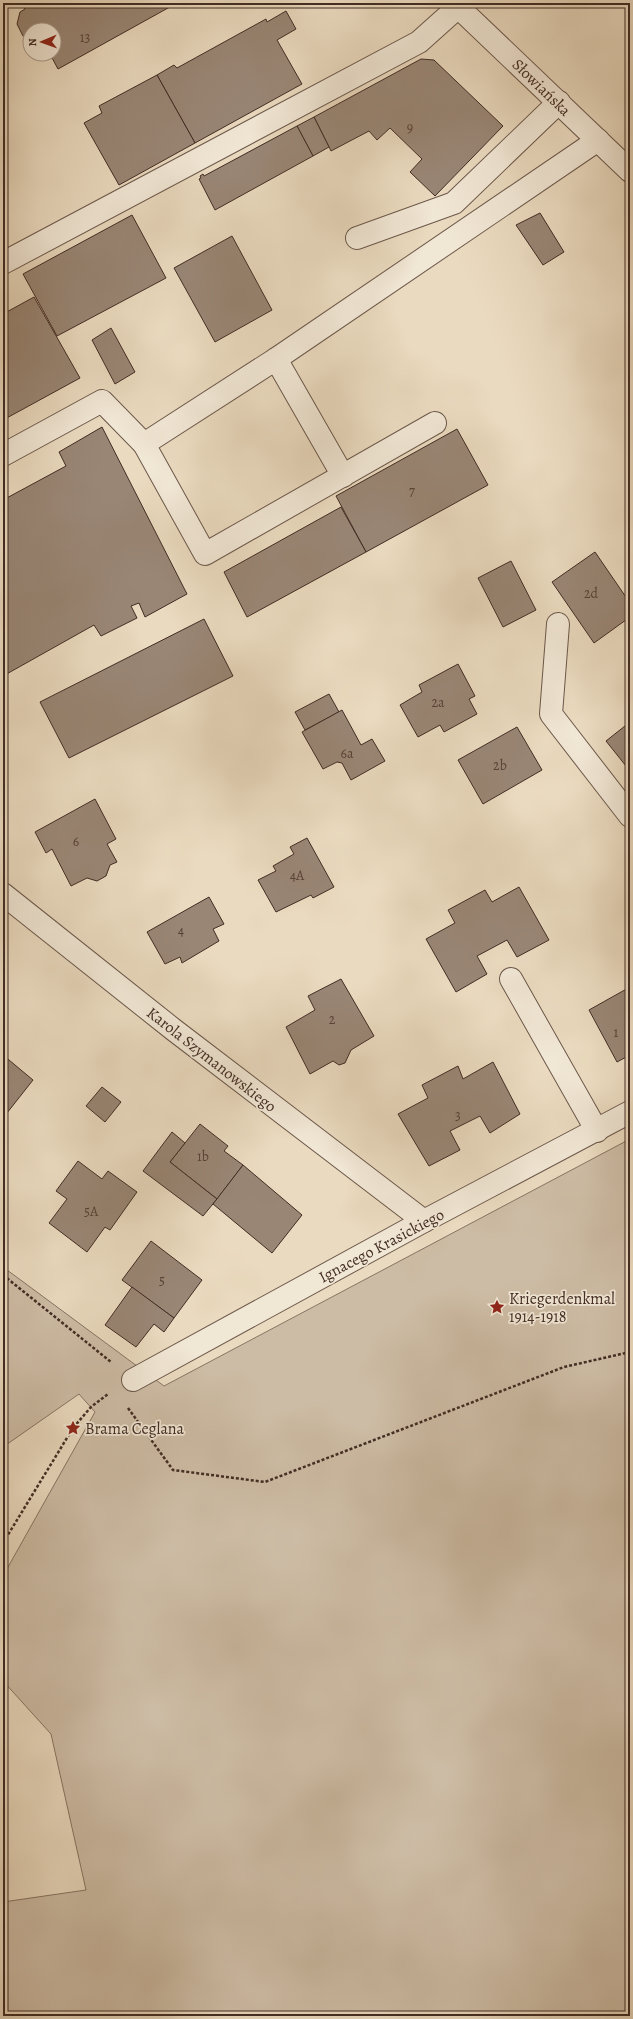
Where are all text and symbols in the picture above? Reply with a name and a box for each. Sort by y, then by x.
north arrow [22,22,62,62]
house number: 13 [80,28,90,47]
text: N [25,38,40,47]
street label: Słowiańska [507,54,576,122]
house number: 9 [407,118,413,137]
house number: 7 [409,482,415,501]
house number: 2d [584,584,599,603]
house number: 2a [431,693,445,712]
house number: 6a [341,744,354,763]
house number: 2b [493,756,507,775]
house number: 6 [73,832,79,851]
house number: 4A [290,866,305,885]
house number: 4 [178,921,184,940]
street label: Karola Szymanowskiego [142,1002,281,1117]
house number: 2 [329,1010,336,1029]
house number: 1 [614,1023,619,1042]
house number: 3 [455,1106,461,1125]
house number: 1b [197,1147,209,1166]
house number: 5A [84,1202,99,1221]
street label: Ignacego Krasickiego [315,1204,448,1288]
house number: 5 [159,1271,165,1290]
place label: Kriegerdenkmal 1914-1918 [509,1288,615,1328]
place icon: Kriegerdenkmal 1914-1918 [488,1298,506,1316]
place label: Brama Ceglana [85,1418,185,1440]
place icon: Brama Ceglana [64,1419,82,1437]

